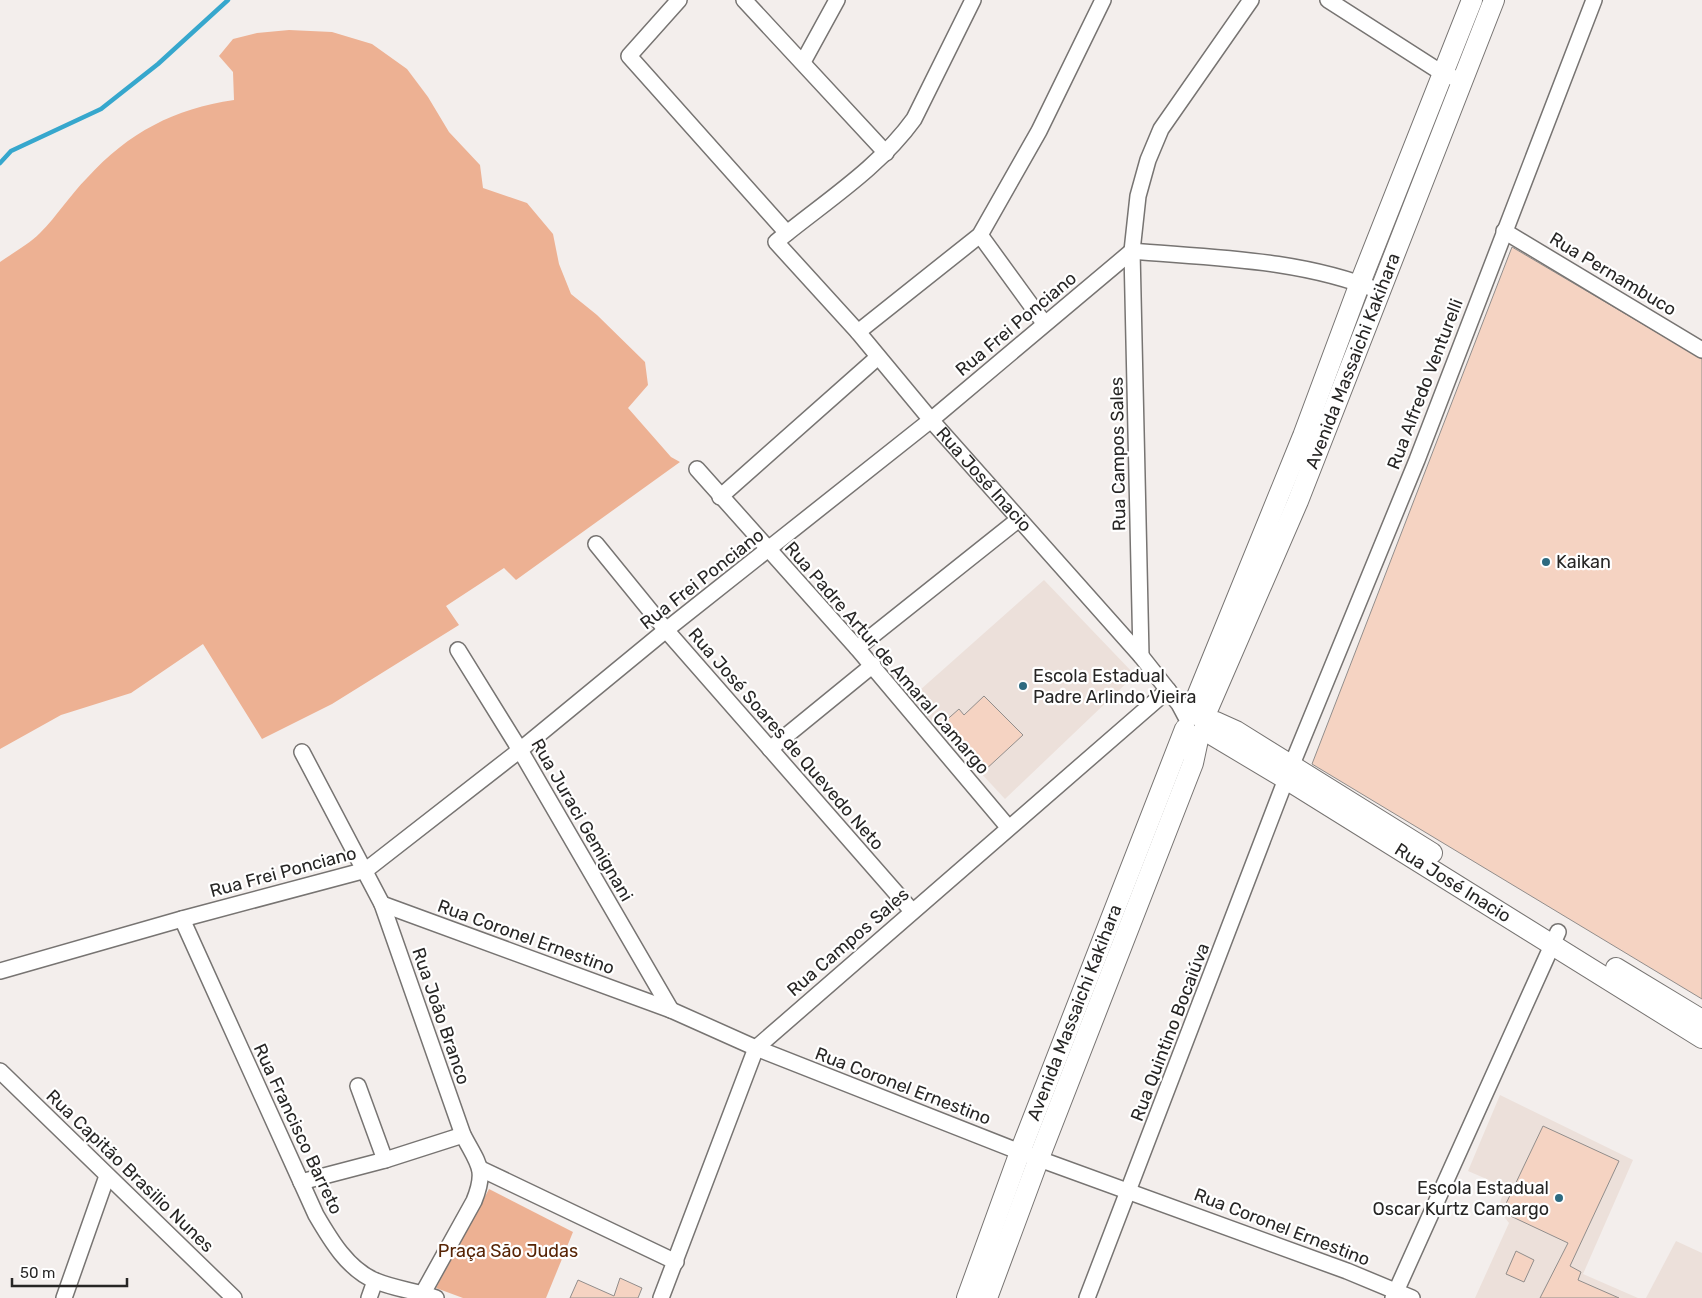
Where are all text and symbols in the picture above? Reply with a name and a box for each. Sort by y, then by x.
street label: Rua Pernambuco [1546,227,1680,321]
street label: Avenida Massaichi Kakihara [1301,250,1405,472]
street label: Rua Frei Ponciano [951,267,1081,381]
street label: Rua Alfredo Venturelli [1382,296,1468,472]
street label: Rua Campos Sales [1106,377,1130,531]
street label: Rua José Inacio [932,423,1036,536]
street label: Rua Frei Ponciano [636,524,768,634]
street label: Rua Padre Artur de Amaral Camargo [780,537,994,779]
place label: Kaikan [1556,551,1611,573]
marker: Kaikan [1540,556,1552,568]
street label: Rua José Soares de Quevedo Neto [683,623,889,855]
place label: Escola Estadual Padre Arlindo Vieira [1033,665,1196,708]
marker: Escola Estadual Padre Arlindo Vieira [1017,680,1029,692]
street label: Rua Juraci Gemignani [526,735,638,905]
street label: Rua José Inacio [1391,838,1515,927]
street label: Rua Frei Ponciano [207,842,359,902]
street label: Rua Campos Sales [783,883,913,1001]
street label: Rua Coronel Ernestino [435,895,617,979]
street label: Avenida Massaichi Kakihara [1022,901,1126,1124]
street label: Rua Quintino Bocaiúva [1126,940,1214,1124]
street label: Rua João Branco [407,945,475,1087]
street label: Rua Francisco Barreto [249,1040,347,1218]
street label: Rua Coronel Ernestino [812,1042,994,1130]
street label: Rua Capitão Brasilio Nunes [41,1085,219,1257]
place label: Escola Estadual Oscar Kurtz Camargo [1373,1177,1549,1220]
street label: Rua Coronel Ernestino [1191,1183,1373,1271]
marker: Escola Estadual Oscar Kurtz Camargo [1553,1192,1565,1204]
park label: Praça São Judas [438,1240,578,1262]
scale bar [12,1256,128,1288]
text: 50 m [20,1264,55,1282]

